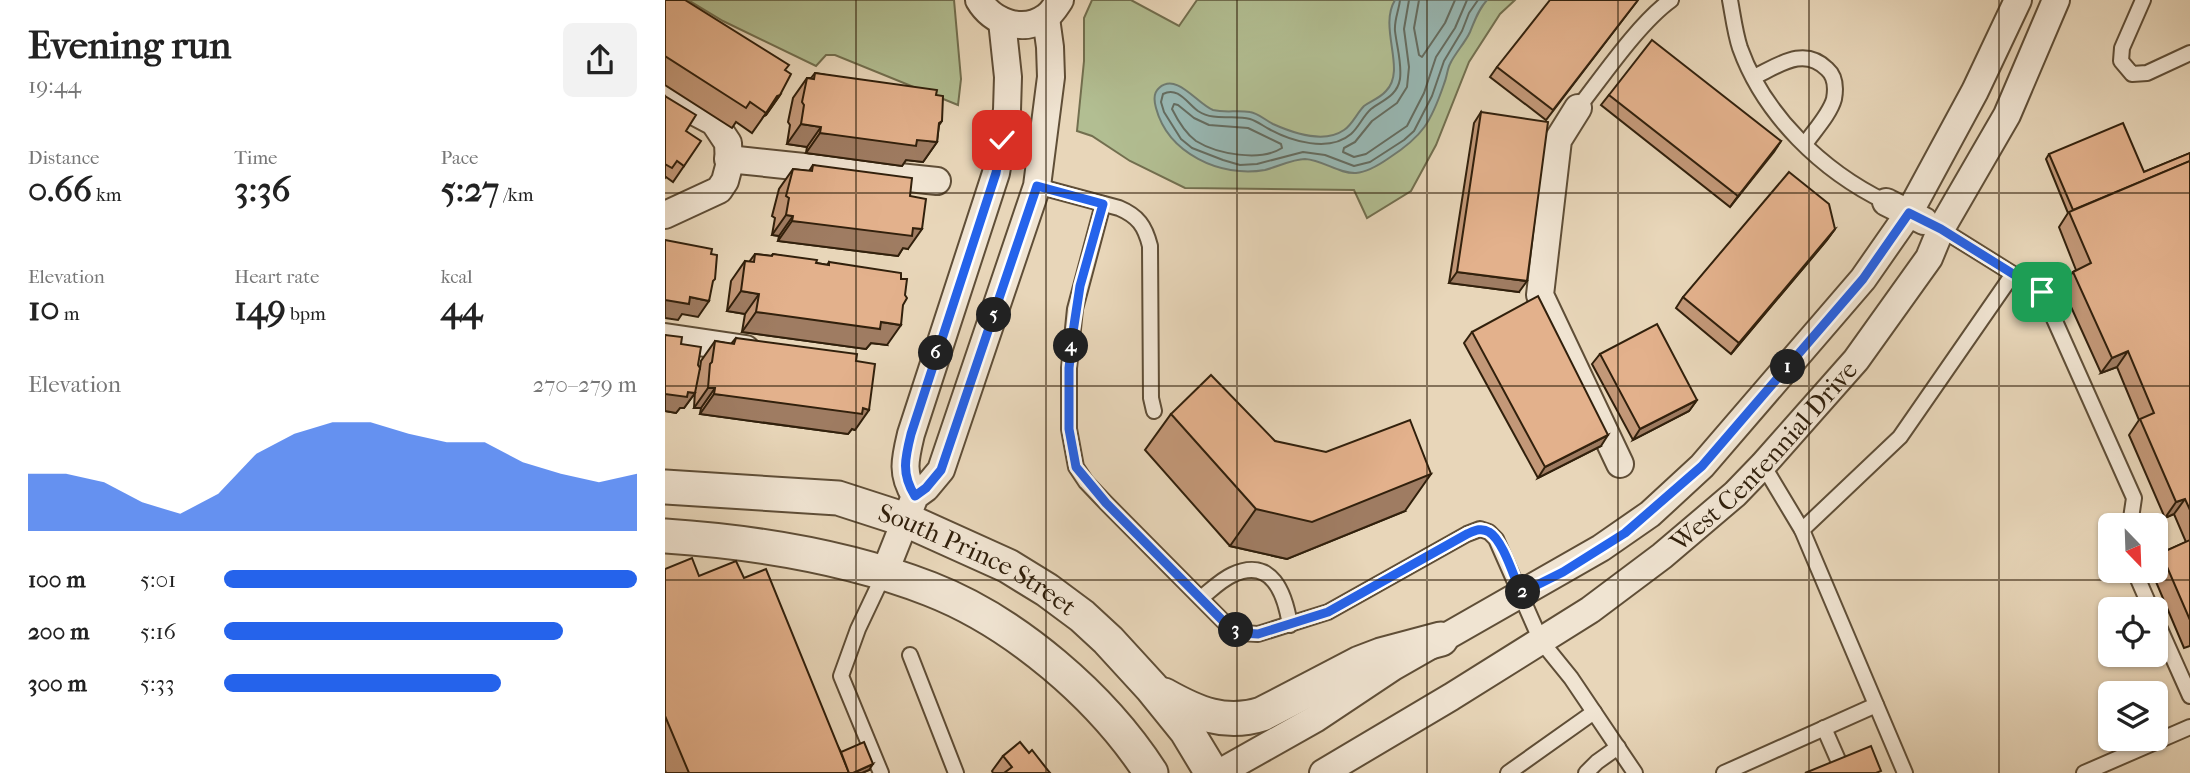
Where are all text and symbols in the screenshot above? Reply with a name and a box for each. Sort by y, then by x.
text: Evening run [28,23,231,68]
button: share [563,23,637,97]
text: 19:44 [28,72,81,99]
pin [972,110,1032,170]
icon: check [983,121,1021,159]
text: Distance [28,147,99,169]
text: Time [234,147,278,169]
text: Pace [441,147,479,169]
text: 0.66 [28,169,92,210]
text: 3:36 [234,169,290,210]
text: 5:27 [441,169,499,210]
text: km [92,184,122,206]
text: /km [499,184,533,206]
pin [2012,262,2072,322]
text: Elevation [28,266,105,288]
text: Heart rate [234,266,319,288]
text: kcal [441,266,473,288]
icon: arrive [2023,273,2061,311]
text: 10 [28,288,60,329]
text: 149 [234,288,286,329]
text: 44 [441,288,482,329]
pin: 5 [977,298,1011,332]
text: m [60,303,79,325]
text: bpm [286,303,326,325]
text: 5 [989,303,998,325]
pin: 4 [1053,328,1089,364]
text: 4 [1065,334,1076,356]
pin: 6 [919,336,953,370]
text: 6 [930,341,941,363]
pin: 1 [1771,350,1805,384]
street label: West Centennial Drive [1664,354,1864,559]
text: 1 [1784,355,1791,377]
text: Elevation [28,371,121,398]
text: 270–279 m [532,371,637,398]
street label: South Prince Street [874,497,1083,623]
north arrow [2098,513,2168,583]
map controls [2098,513,2168,751]
text: 100 m [28,566,86,593]
text: 5:01 [140,566,176,593]
pin: 2 [1505,574,1541,610]
text: 2 [1518,580,1527,602]
button: locate [2098,597,2168,667]
pin: 3 [1219,612,1253,648]
text: 200 m [28,618,89,645]
text: 5:16 [140,618,176,645]
text: 3 [1232,618,1239,640]
text: 300 m [28,670,87,697]
text: 5:33 [140,670,174,697]
button: layers [2098,681,2168,751]

